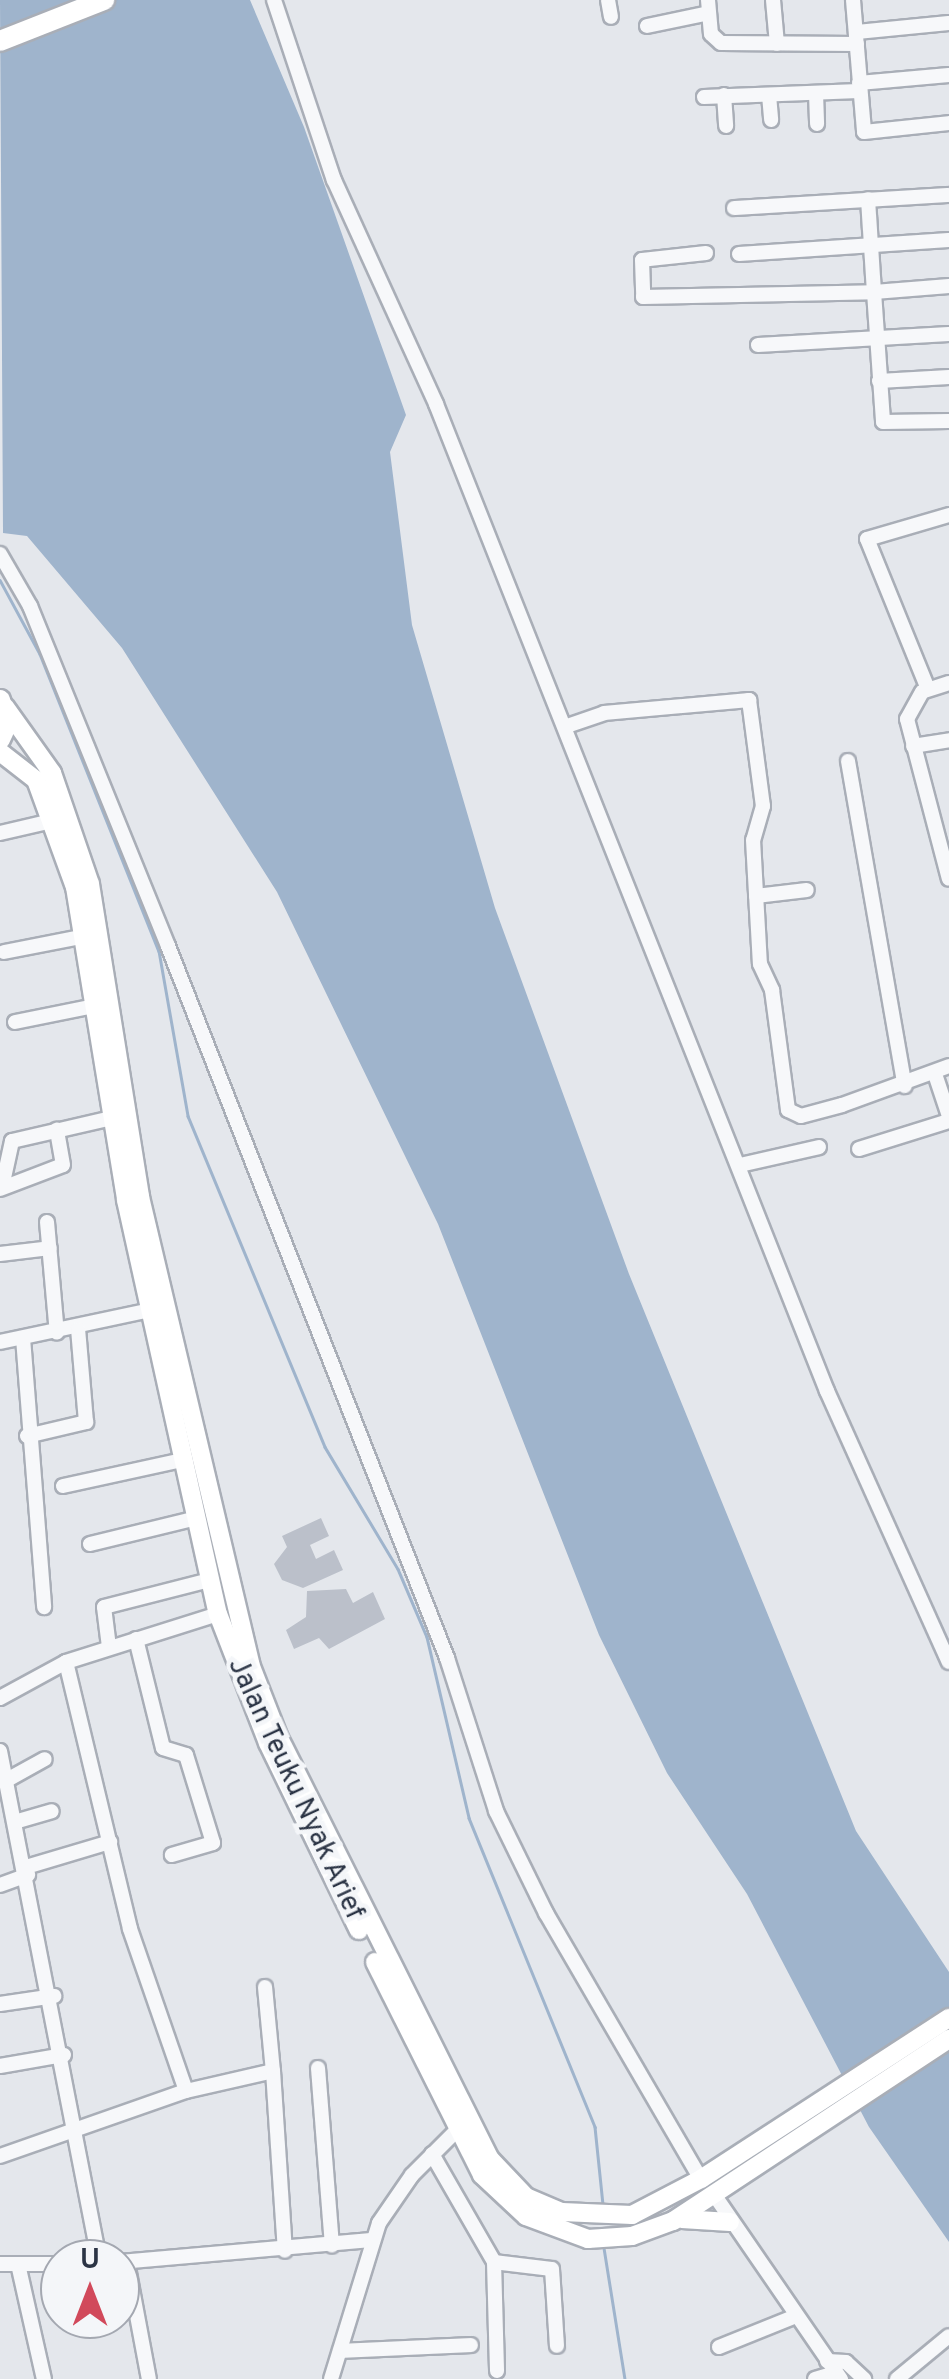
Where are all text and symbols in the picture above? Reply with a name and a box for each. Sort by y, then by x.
street label: Jalan Teuku Nyak Arief [219,1652,371,1926]
north arrow [40,2239,140,2339]
text: U [80,2243,100,2279]

